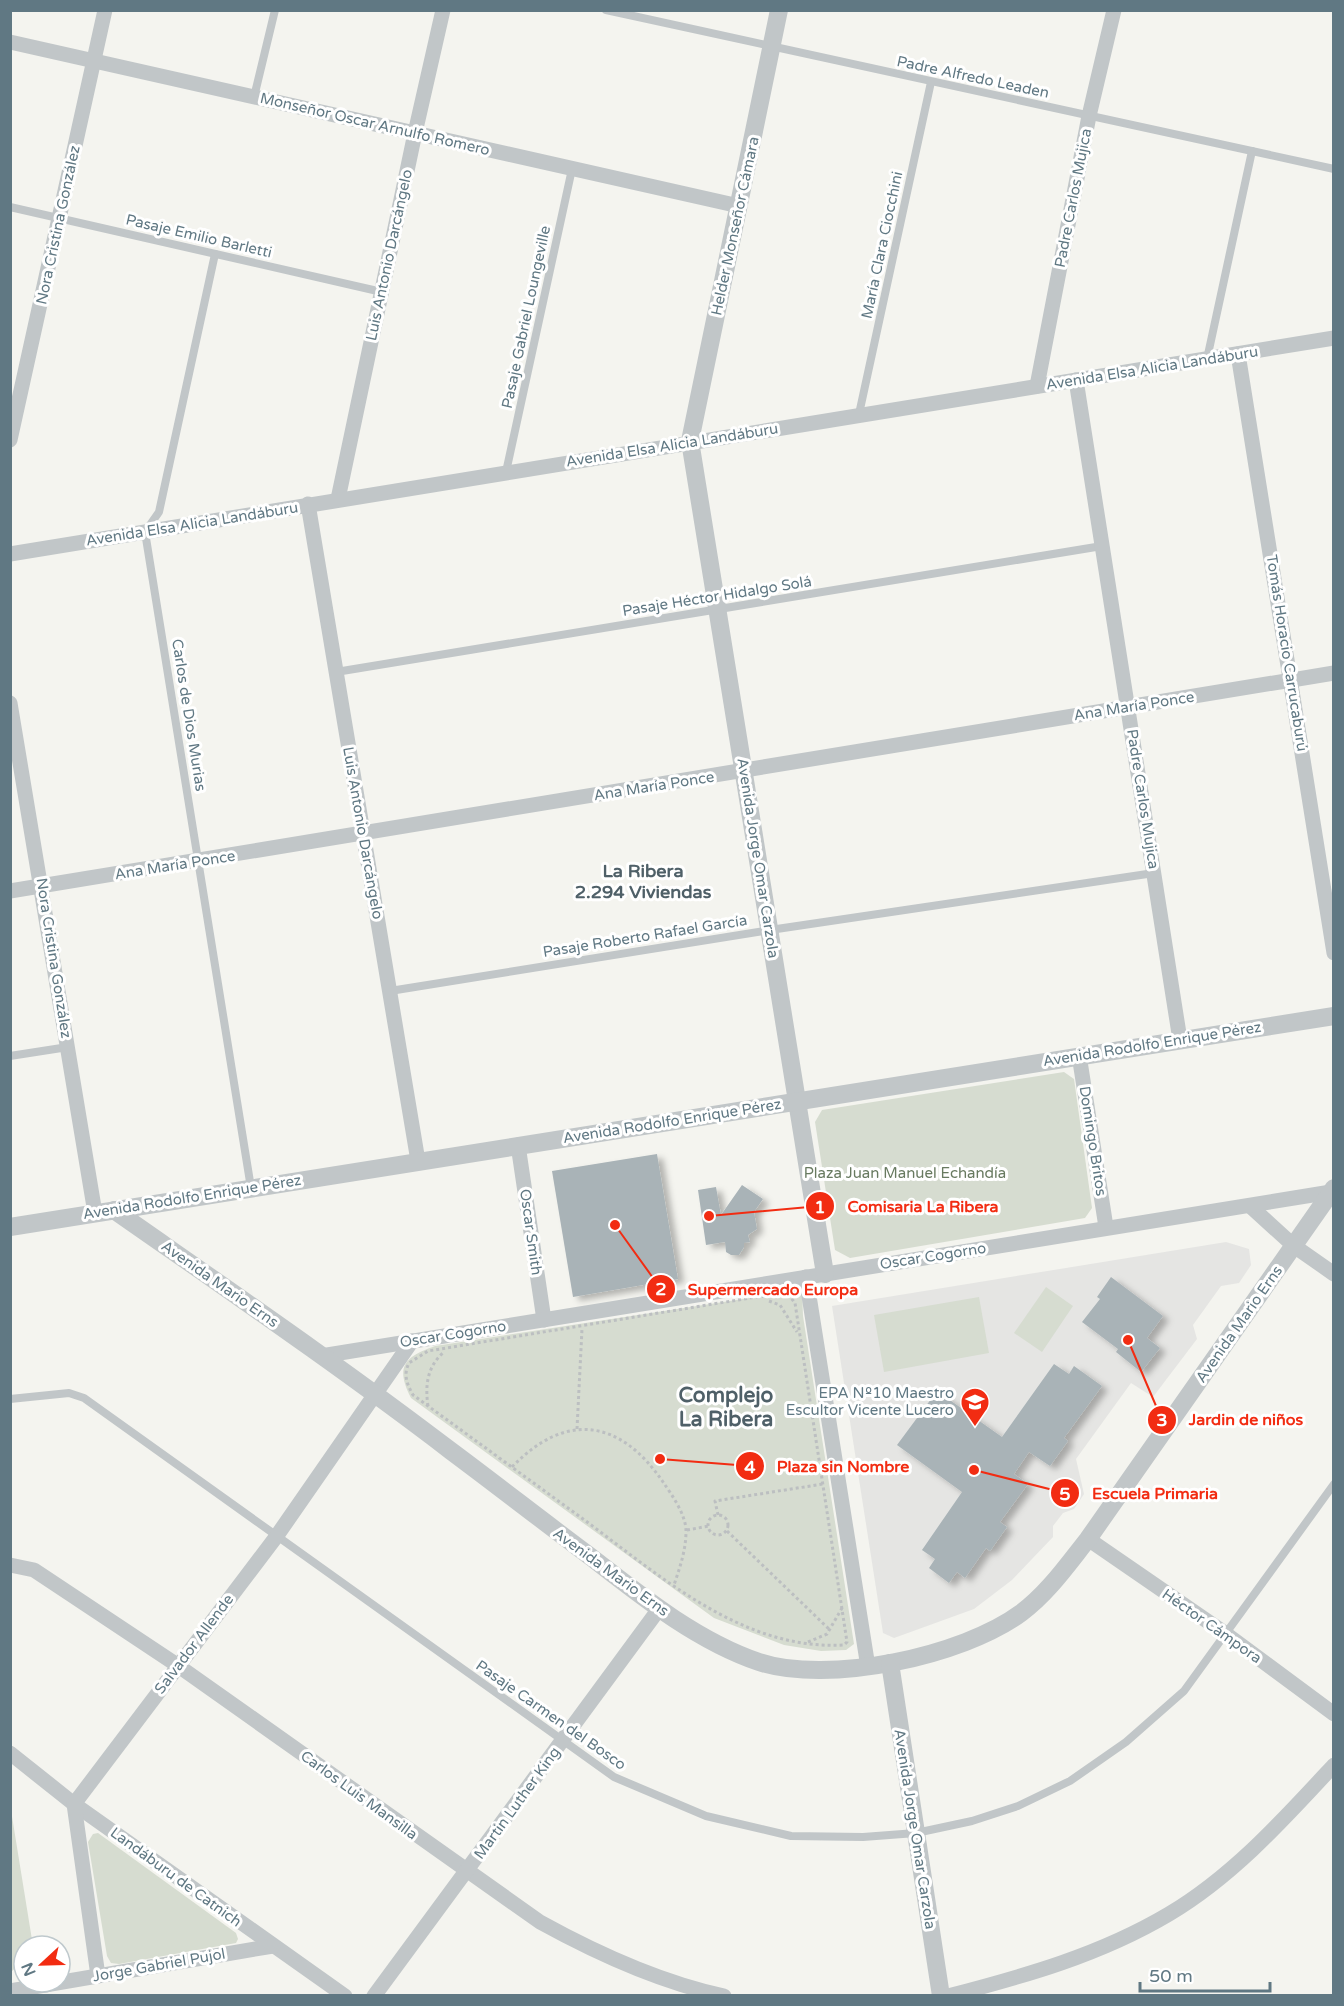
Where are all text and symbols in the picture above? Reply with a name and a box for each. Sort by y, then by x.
street label: Padre Alfredo Leaden [895,52,1051,102]
street label: Monseñor Oscar Arnulfo Romero [258,89,492,159]
street label: Padre Carlos Mujica [1051,127,1095,269]
street label: Helder Monseñor Cámara [707,135,763,317]
street label: Nora Cristina González [32,144,84,306]
street label: Luis Antonio Darcángelo [362,168,416,342]
street label: María Clara Ciocchini [858,170,906,320]
street label: Pasaje Emilio Barletti [124,210,274,262]
street label: Pasaje Gabriel Loungeville [498,224,554,410]
street label: Avenida Elsa Alicia Landáburu [1045,342,1259,394]
street label: Avenida Elsa Alicia Landáburu [565,419,779,471]
street label: Avenida Elsa Alicia Landáburu [85,498,299,550]
street label: Tomás Horacio Carrucaburú [1263,553,1311,753]
street label: Pasaje Héctor Hidalgo Solá [621,572,813,620]
street label: Carlos de Dios Murias [168,638,210,792]
street label: Ana María Ponce [1072,688,1196,724]
street label: Padre Carlos Mujica [1123,728,1163,870]
street label: Luis Antonio Darcángelo [339,745,387,921]
street label: Avenida Jorge Omar Carzola [733,757,783,959]
street label: Ana María Ponce [592,768,716,804]
street label: Ana María Ponce [113,847,237,883]
district label: La Ribera 2.294 Viviendas [575,860,712,903]
street label: Nora Cristina González [32,877,76,1039]
street label: Pasaje Roberto Rafael García [542,911,748,961]
street label: Avenida Rodolfo Enrique Pérez [1041,1018,1263,1070]
street label: Domingo Britos [1075,1085,1111,1197]
street label: Avenida Rodolfo Enrique Pérez [561,1095,783,1147]
park label: Plaza Juan Manuel Echandía [804,1164,1006,1182]
street label: Avenida Rodolfo Enrique Pérez [81,1171,303,1223]
street label: Oscar Smith [516,1188,546,1276]
callout: Comisaria La Ribera [805,1189,1010,1223]
text: 1 [814,1196,826,1218]
text: Comisaria La Ribera [847,1197,999,1217]
street label: Avenida Mario Erns [158,1237,282,1331]
street label: Oscar Cogorno [879,1239,987,1273]
street label: Avenida Mario Erns [1192,1262,1286,1386]
callout: Supermercado Europa [646,1272,870,1306]
text: 2 [655,1278,667,1300]
text: Supermercado Europa [688,1280,858,1300]
street label: Oscar Cogorno [399,1317,507,1351]
district label: Complejo La Ribera [679,1383,774,1432]
place label: EPA Nº10 Maestro Escultor Vicente Lucero [786,1384,954,1419]
school or university icon: EPA Nº10 Maestro Escultor Vicente Lucero [959,1386,991,1428]
callout: Jardin de niños [1147,1403,1315,1437]
text: 3 [1156,1409,1168,1431]
text: Jardin de niños [1188,1410,1304,1430]
callout: Plaza sin Nombre [735,1449,921,1483]
text: 4 [744,1456,756,1478]
text: Plaza sin Nombre [777,1457,909,1477]
callout: Escuela Primaria [1050,1476,1230,1510]
text: 5 [1059,1483,1071,1505]
text: Escuela Primaria [1092,1484,1218,1504]
street label: Avenida Mario Erns [550,1524,672,1620]
street label: Héctor Cámpora [1159,1585,1265,1667]
street label: Salvador Allende [151,1591,237,1697]
street label: Pasaje Carmen del Bosco [472,1656,630,1774]
street label: Avenida Jorge Omar Carzola [890,1728,940,1930]
street label: Martin Luther King [470,1743,564,1863]
street label: Carlos Luis Mansilla [297,1747,421,1843]
street label: Landáburu de Catnich [107,1823,245,1931]
north arrow [12,1934,72,1994]
street label: Jorge Gabriel Pujol [91,1944,227,1986]
scale bar [1140,1955,1270,1993]
text: N [17,1960,41,1979]
text: 50 m [1149,1965,1193,1987]

